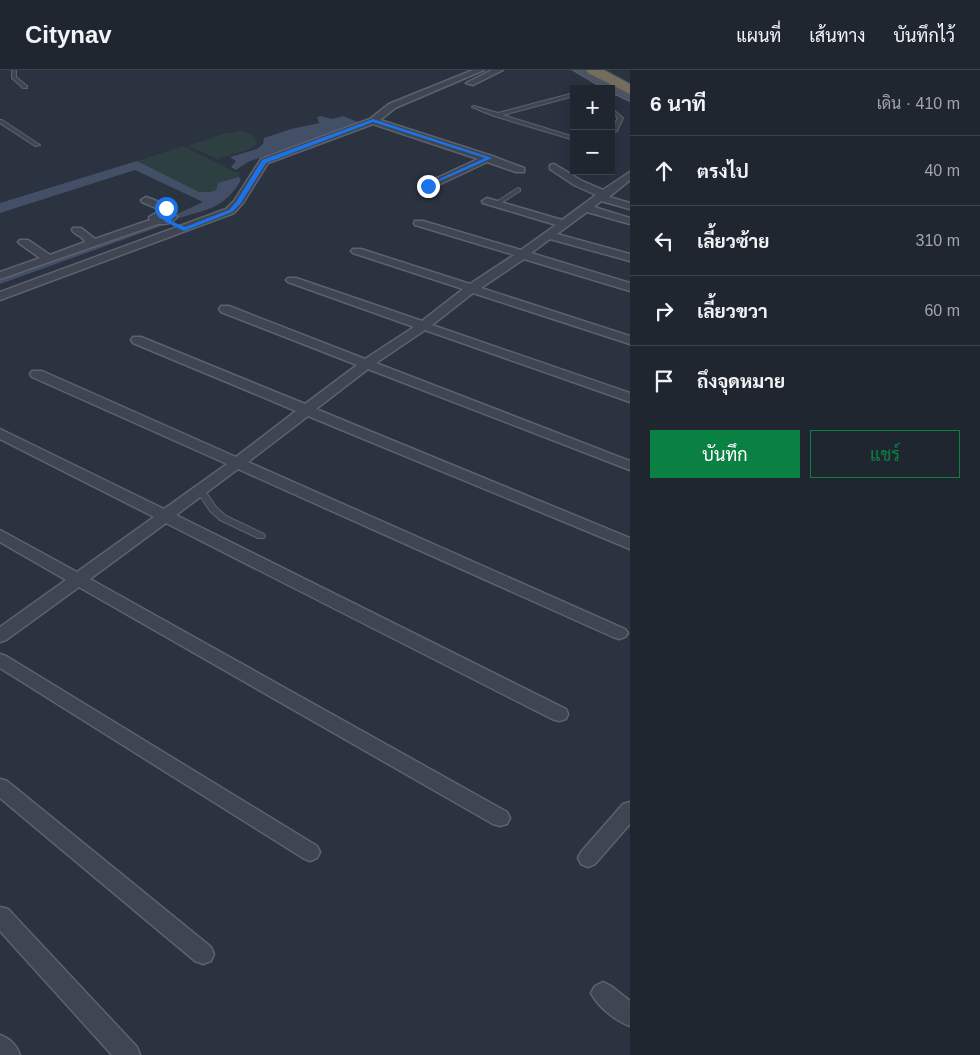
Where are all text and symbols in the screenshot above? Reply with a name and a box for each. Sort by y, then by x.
text: Citynav [25,21,112,48]
text: แผนที่ [736,26,781,46]
text: เส้นทาง [809,26,865,46]
text: บันทึกไว้ [893,26,955,46]
map controls [570,85,615,175]
button: + [570,85,615,130]
text: 6 นาที [650,92,706,115]
text: เดิน · 410 m [877,95,960,112]
button: − [570,130,615,175]
icon: ahead [650,157,678,185]
text: ตรงไป [697,161,749,182]
text: 40 m [924,162,960,179]
route end [417,175,440,198]
route start [155,197,178,220]
icon: left [650,227,678,255]
text: เลี้ยวซ้าย [697,231,769,252]
text: 310 m [916,232,960,249]
icon: right [650,297,678,325]
text: เลี้ยวขวา [697,301,768,322]
text: 60 m [924,302,960,319]
icon: arrive [650,367,678,395]
text: ถึงจุดหมาย [697,371,785,392]
button: บันทึก [650,430,800,478]
button: แชร์ [810,430,960,478]

